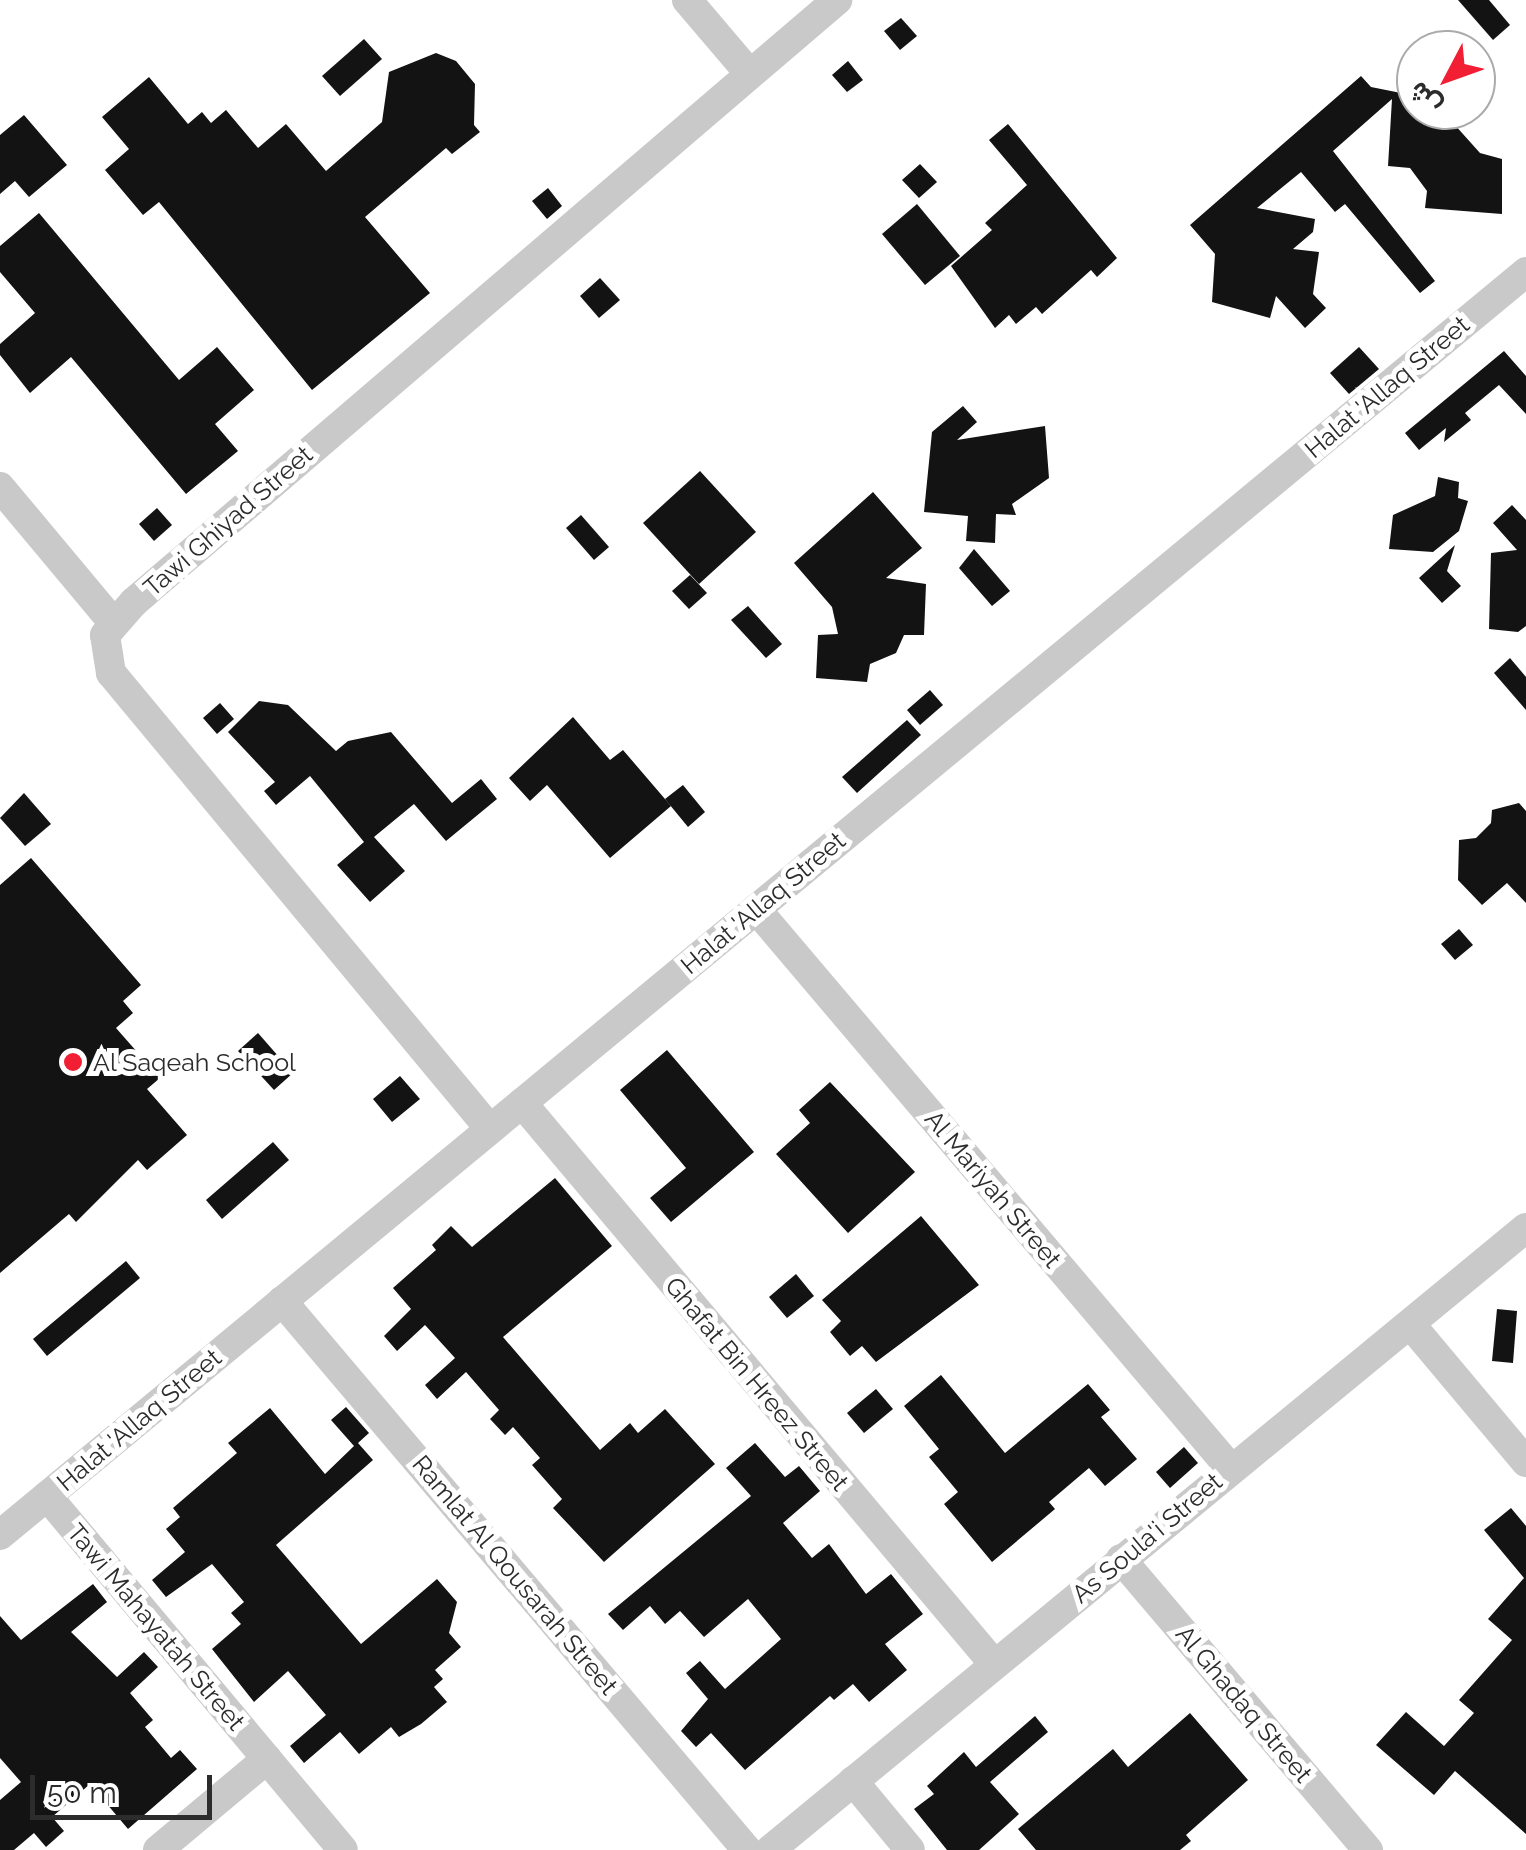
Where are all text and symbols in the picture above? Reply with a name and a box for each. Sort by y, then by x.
north arrow [1396,30,1496,130]
text: ش [1401,75,1448,122]
street label: Halat 'Allaq Street [1299,309,1475,465]
street label: Tawi Ghiyad Street [137,439,319,603]
street label: Halat 'Allaq Street [675,825,851,981]
place label: Al Saqeah School [93,1047,297,1077]
marker: Al Saqeah School [62,1051,84,1073]
street label: Al Mariyah Street [918,1104,1068,1274]
street label: Ghafat Bin Hreez Street [659,1271,855,1497]
street label: Halat 'Allaq Street [51,1342,227,1498]
street label: Ramlat Al Qousarah Street [406,1449,624,1701]
street label: As Soula'i Street [1066,1467,1228,1609]
street label: Tawi Mahayatah Street [61,1518,251,1736]
street label: Al Ghadaq Street [1169,1619,1319,1789]
scale bar [35,1755,218,1817]
text: 50 m [47,1775,117,1810]

